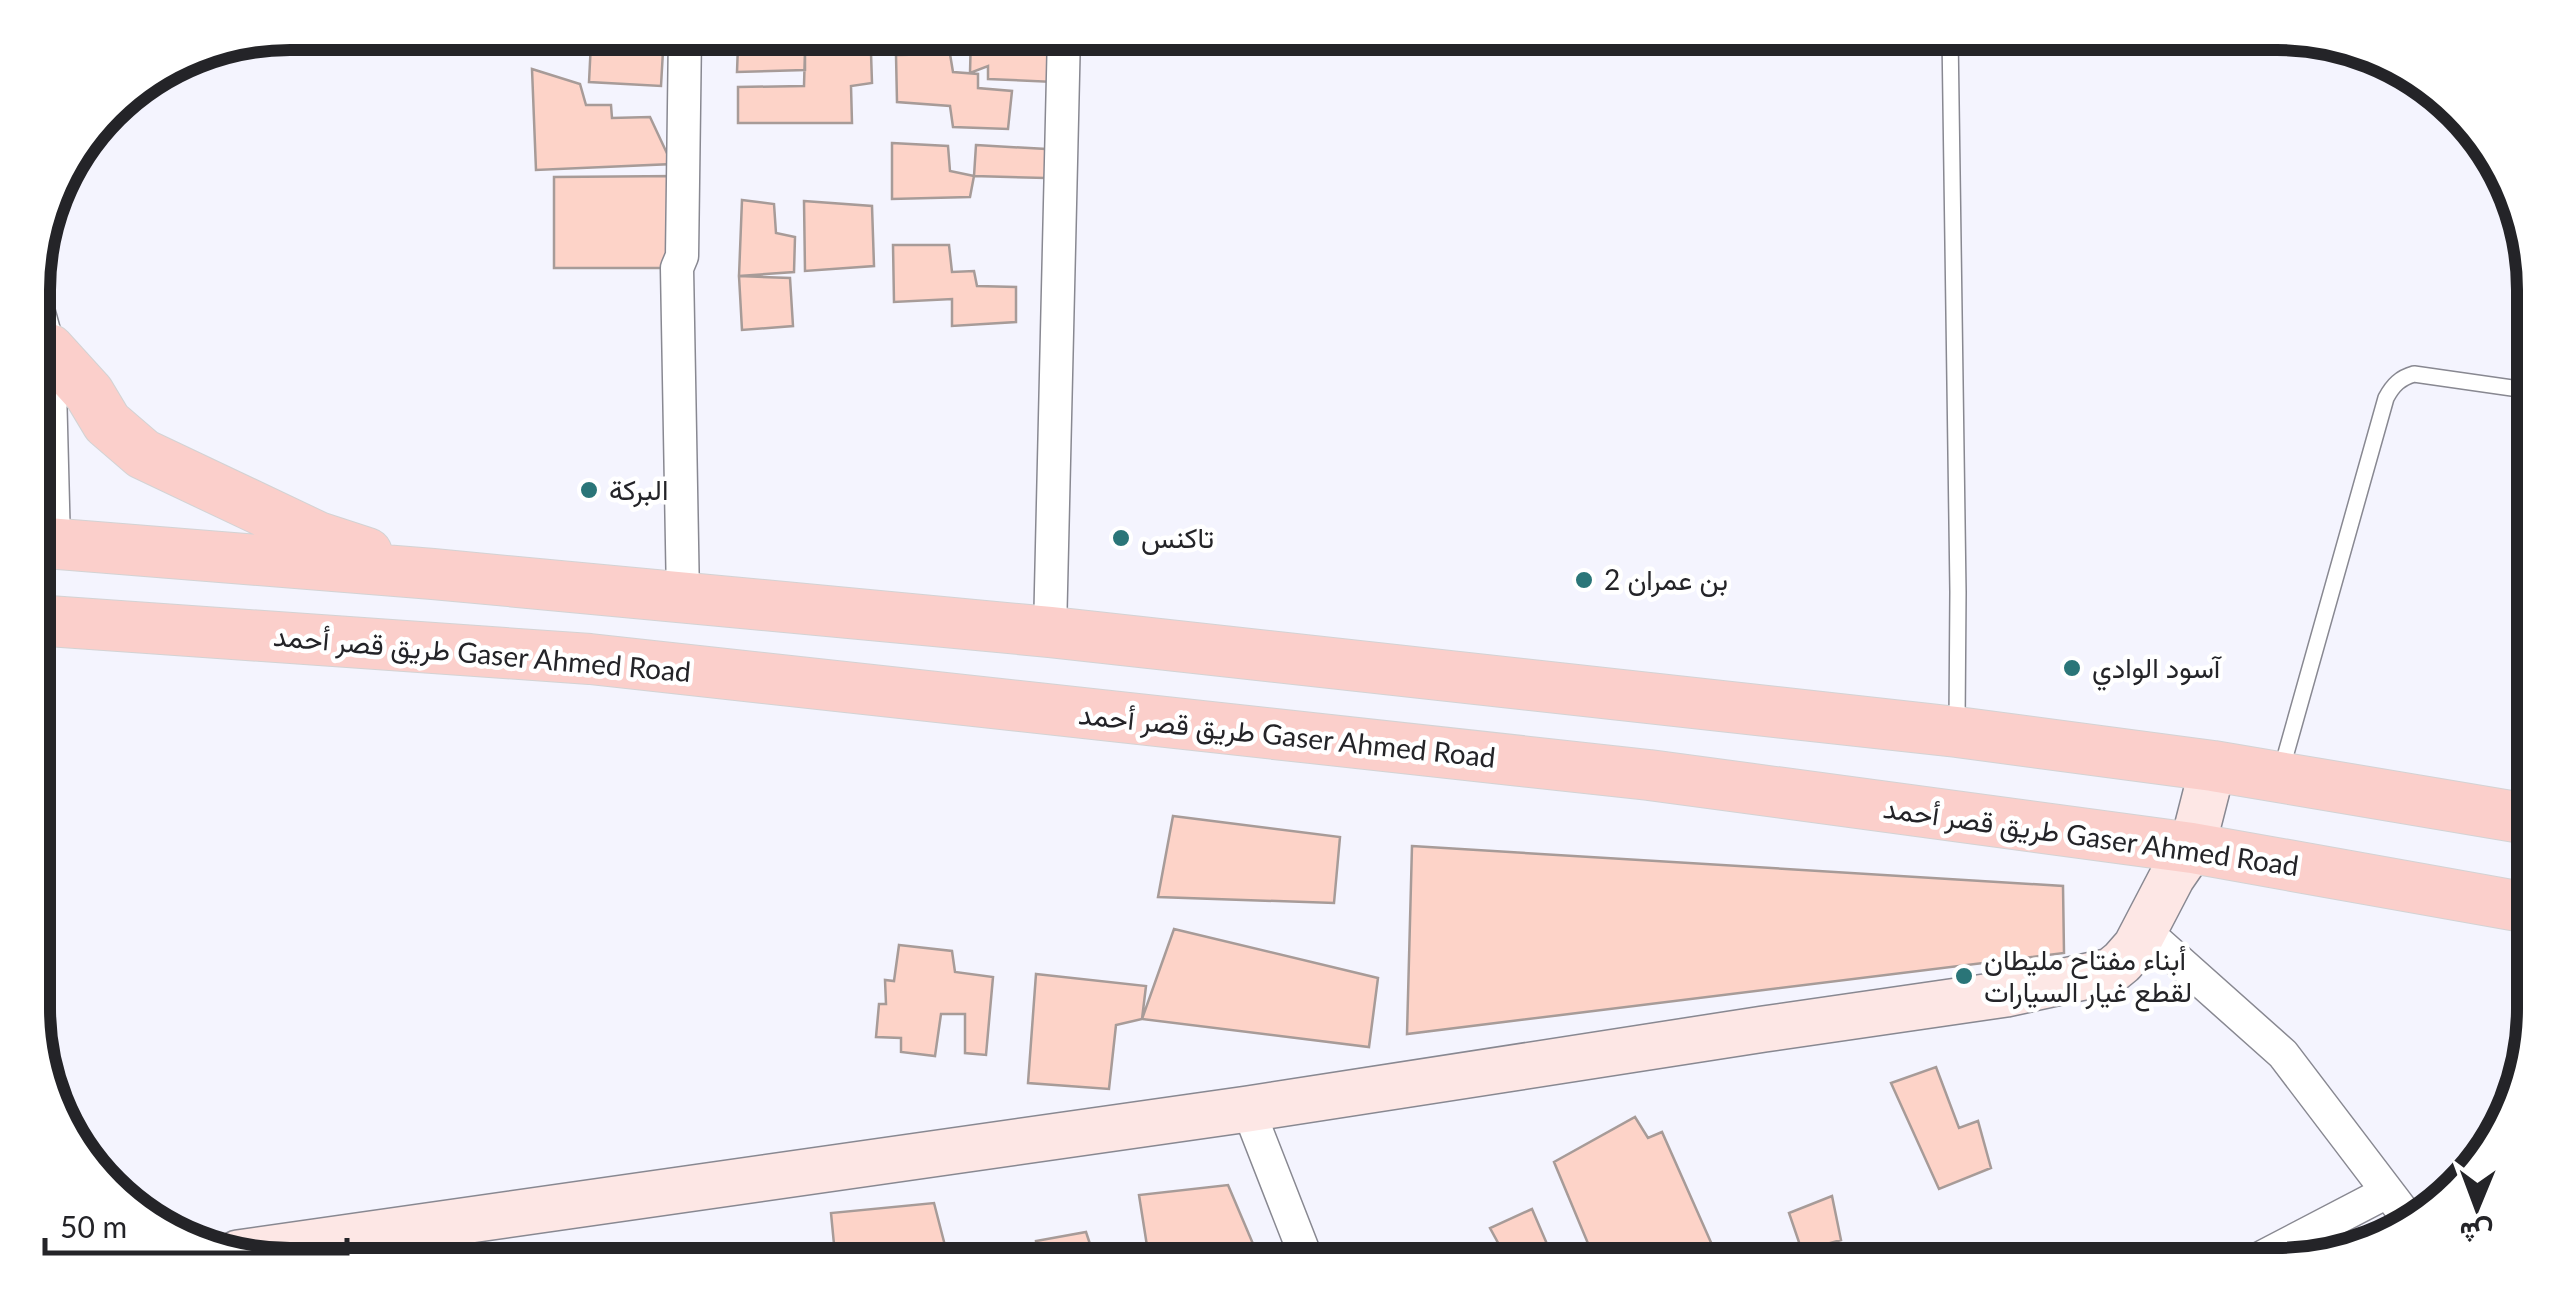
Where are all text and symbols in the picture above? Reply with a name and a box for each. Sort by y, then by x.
place label: البركة [609,472,668,508]
marker: البركة [578,479,600,501]
place label: تاكنس [1141,520,1214,555]
marker: تاكنس [1110,527,1132,549]
place label: بن عمران 2 [1604,562,1728,598]
marker: بن عمران 2 [1573,569,1595,591]
street label: طريق قصر أحمد Gaser Ahmed Road [272,618,692,690]
place label: آسود الوادي [2092,650,2223,691]
marker: آسود الوادي [2061,657,2083,679]
street label: طريق قصر أحمد Gaser Ahmed Road [1077,696,1497,776]
street label: طريق قصر أحمد Gaser Ahmed Road [1881,790,2301,884]
place label: أبناء مفتاح مليطان لقطع غيار السيارات [1984,942,2192,1012]
marker: أبناء مفتاح مليطان لقطع غيار السيارات [1953,965,1975,987]
north arrow [2427,1158,2527,1258]
scale bar [45,1193,348,1255]
text: 50 m [60,1208,127,1244]
text: ش [2459,1216,2494,1251]

